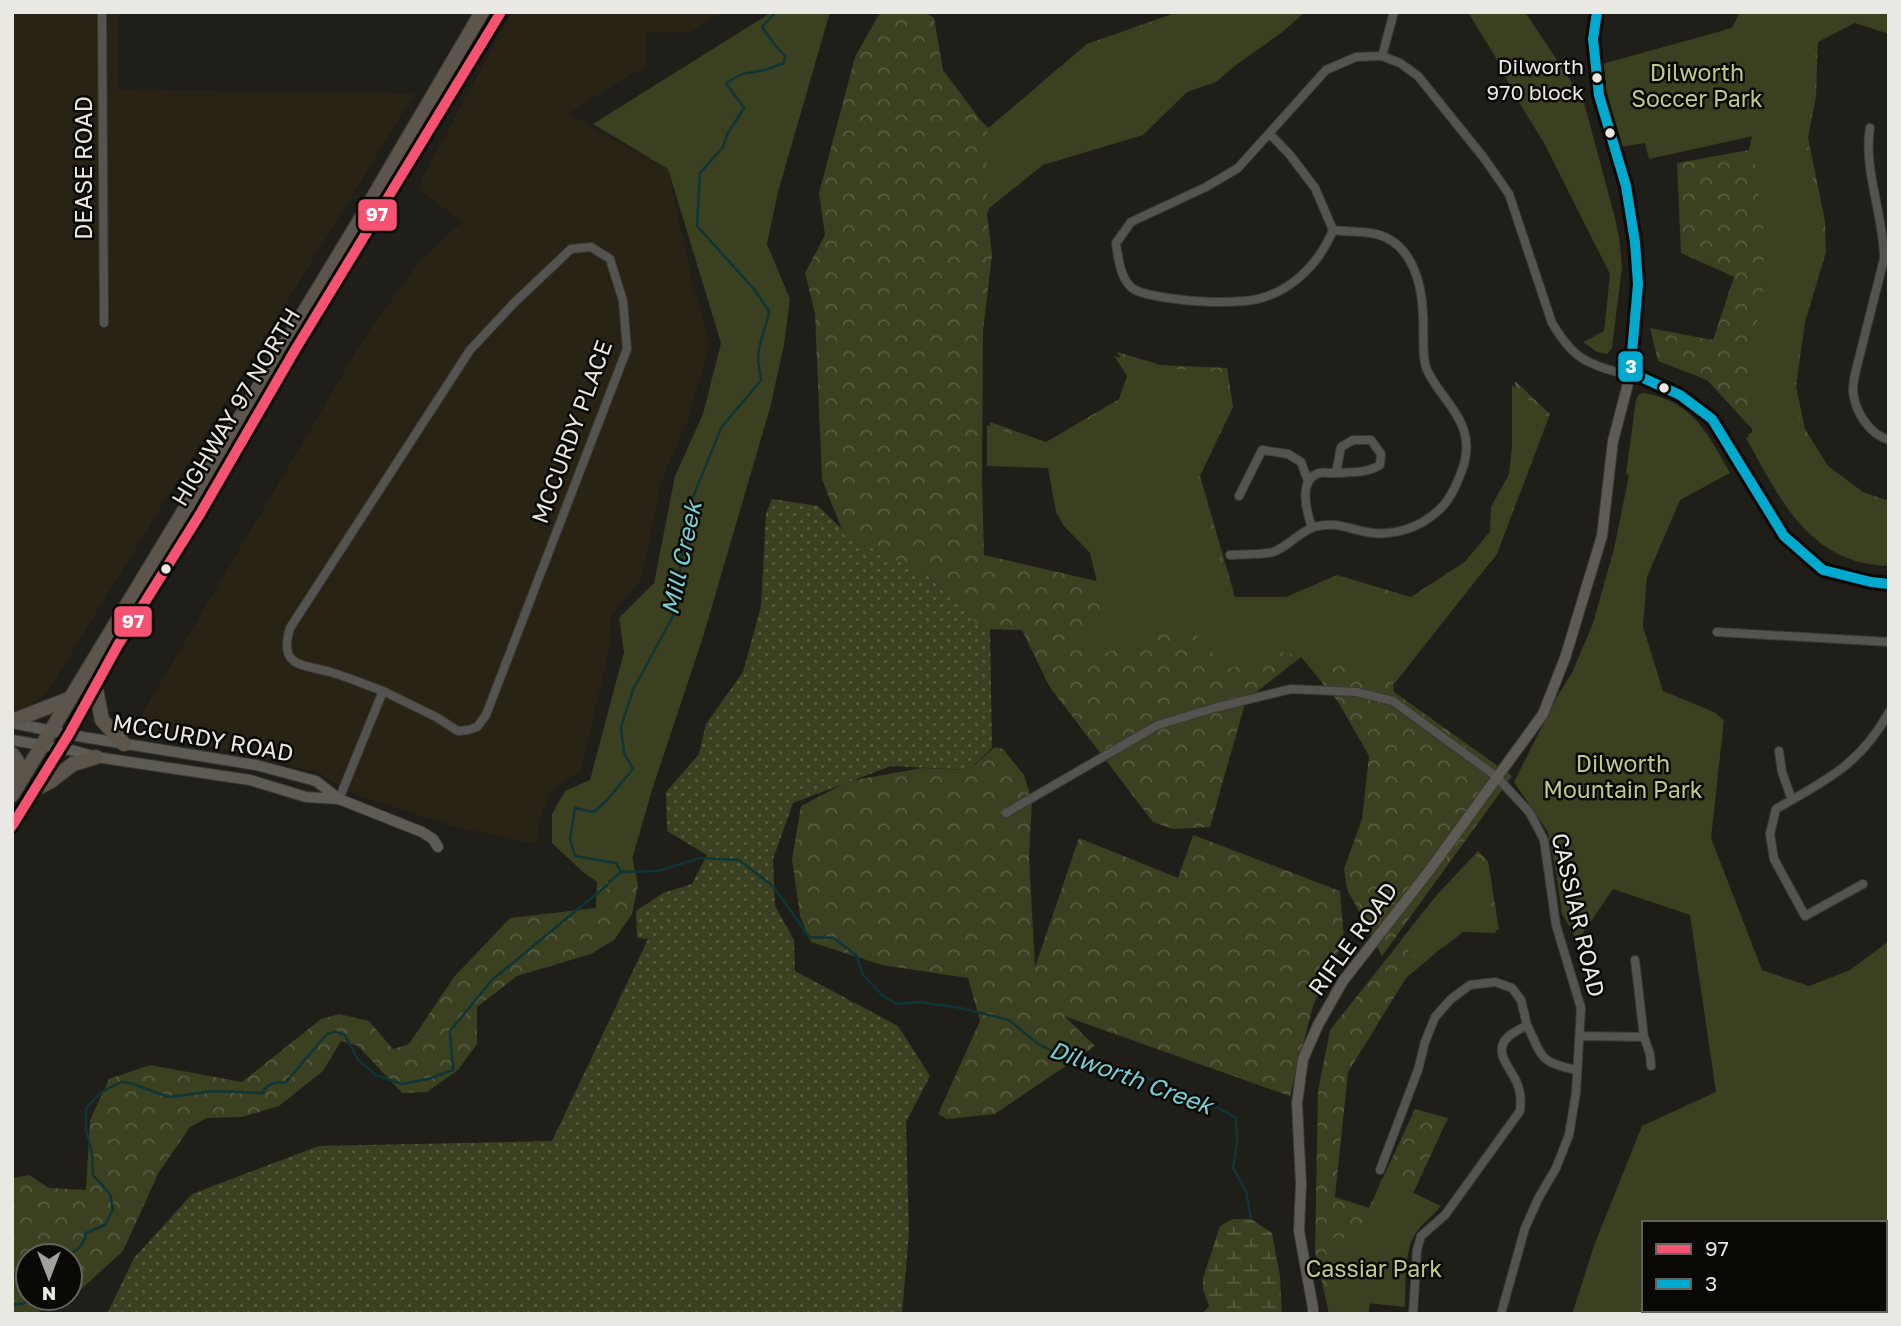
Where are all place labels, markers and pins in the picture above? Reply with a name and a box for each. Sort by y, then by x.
place label: Dilworth 970 block [1487,53,1584,105]
marker: Dilworth 970 block [1590,71,1604,85]
unlabelled marker [1603,126,1617,140]
unlabelled marker [1657,381,1671,395]
unlabelled marker [159,562,173,576]

